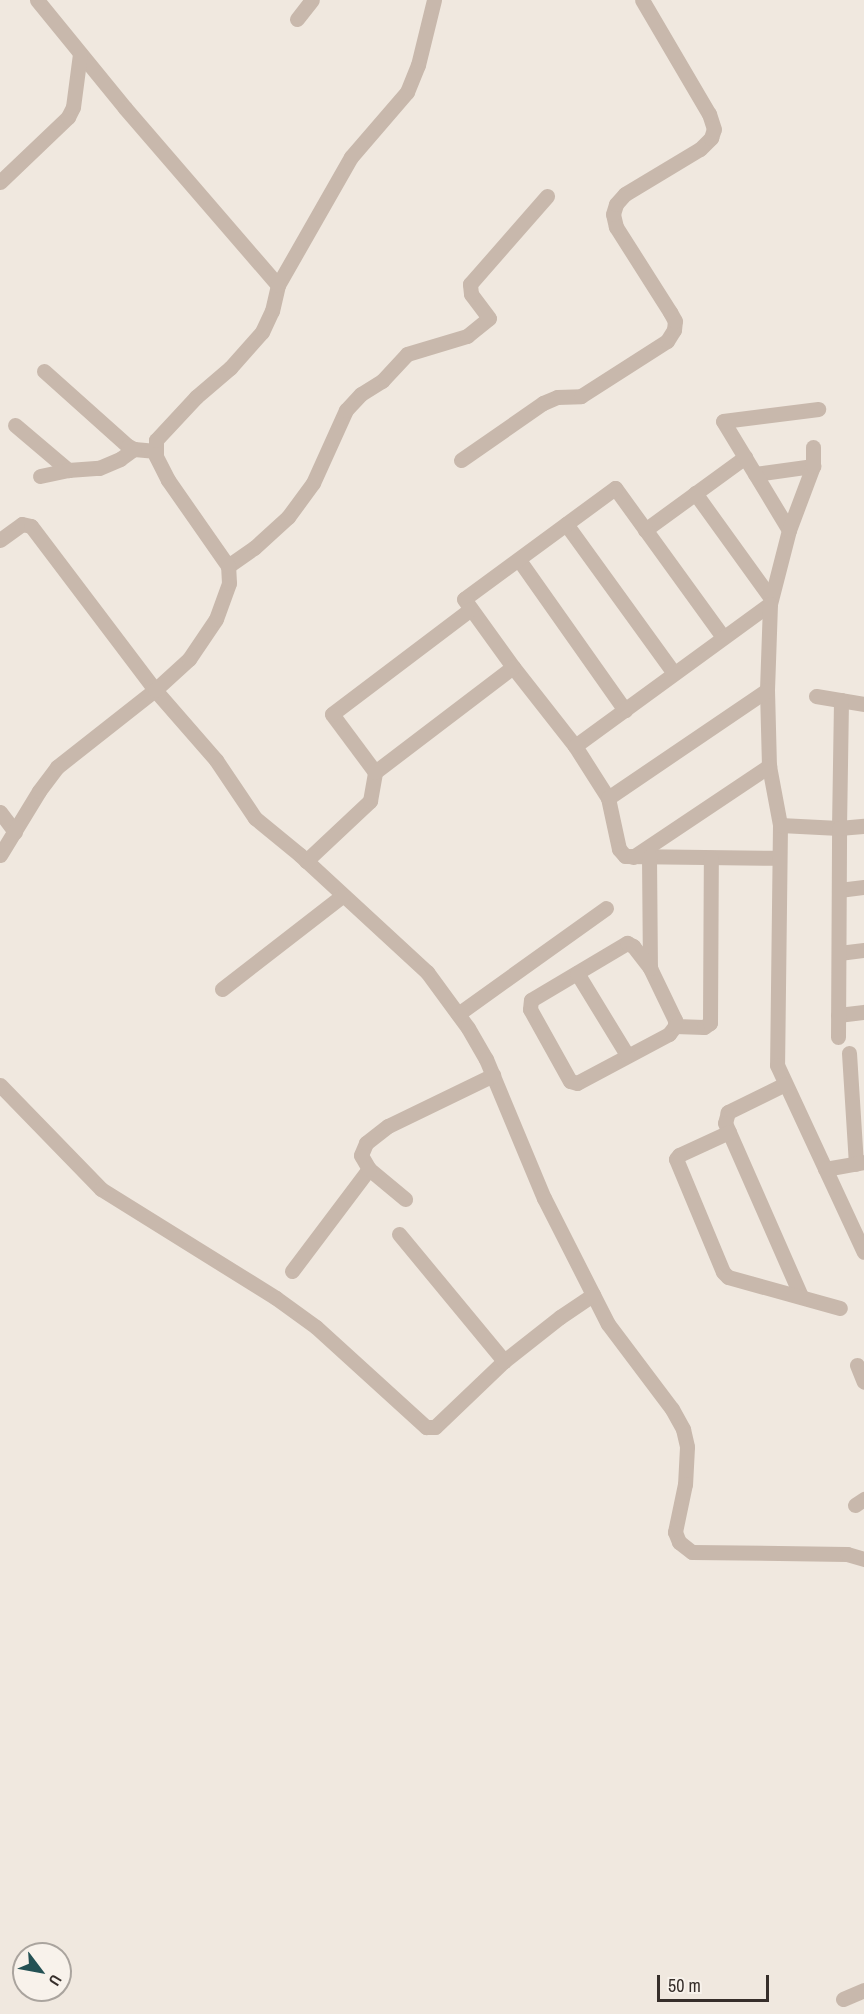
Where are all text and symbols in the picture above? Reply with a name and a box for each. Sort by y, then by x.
north arrow [12,1942,72,2002]
scale bar [660,1963,772,2001]
text: U [44,1971,67,1990]
text: 50 m [668,1973,701,1998]

